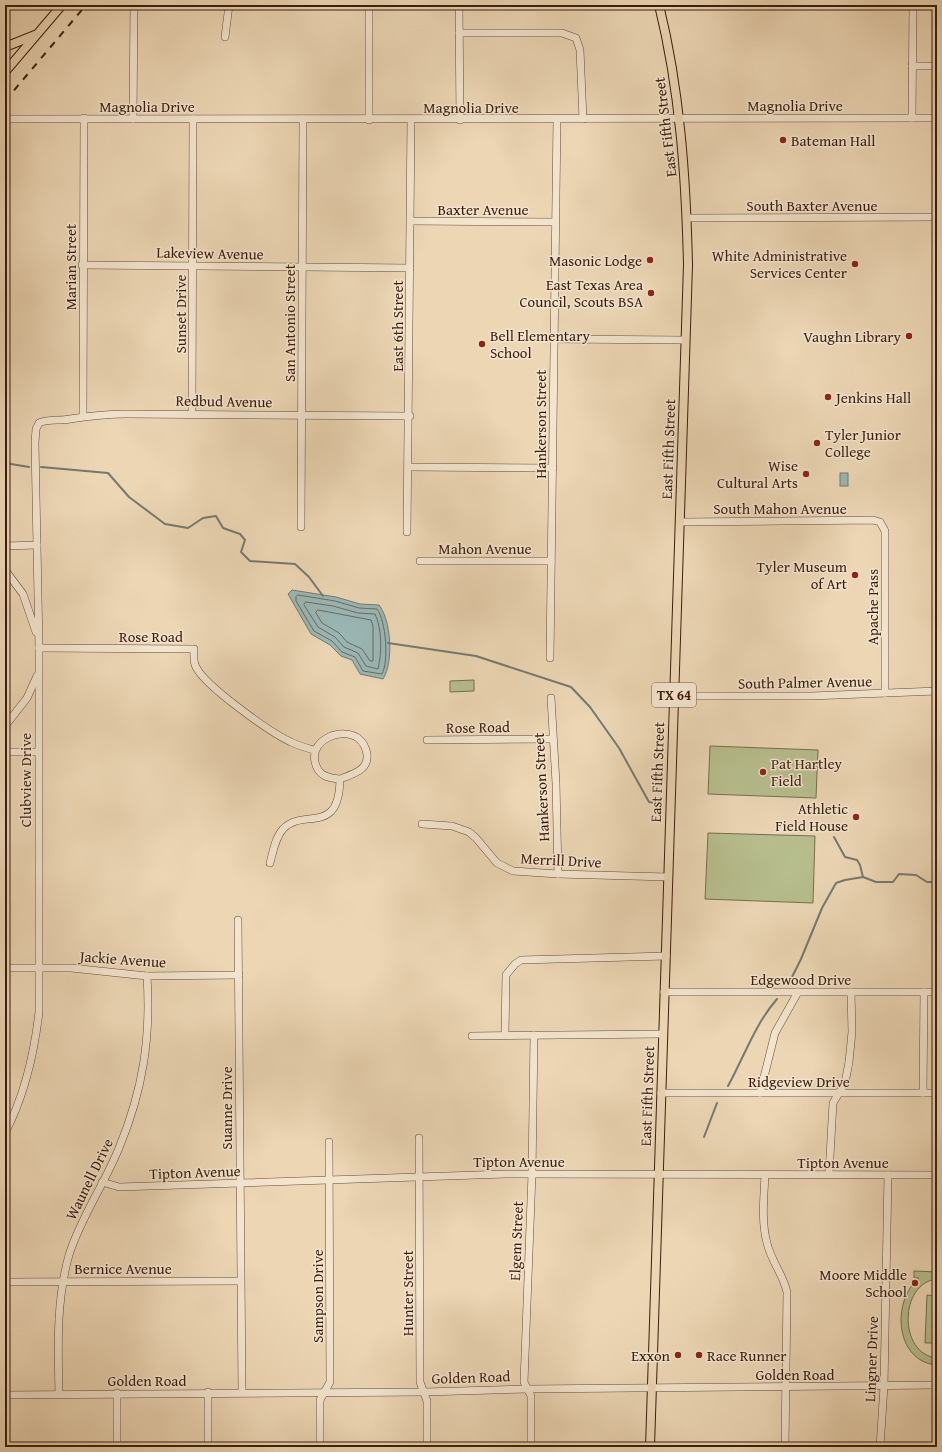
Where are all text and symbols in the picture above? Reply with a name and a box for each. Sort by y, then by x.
street label: East Fifth Street [648,75,682,178]
street label: Magnolia Drive [747,95,843,116]
street label: Magnolia Drive [99,96,195,117]
street label: Magnolia Drive [423,97,519,118]
place label: Bateman Hall [791,130,875,151]
marker: Bateman Hall [778,135,788,145]
street label: South Baxter Avenue [746,195,878,216]
street label: Baxter Avenue [437,199,529,220]
street label: Marian Street [60,223,81,310]
street label: Lakeview Avenue [156,242,264,264]
place label: White Administrative Services Center [712,245,847,283]
place label: Masonic Lodge [549,250,642,271]
marker: Masonic Lodge [645,255,655,265]
marker: White Administrative Services Center [850,259,860,269]
street label: San Antonio Street [279,263,300,382]
street label: Sunset Drive [170,274,191,354]
place label: East Texas Area Council, Scouts BSA [519,274,643,312]
street label: East 6th Street [387,280,408,372]
marker: East Texas Area Council, Scouts BSA [646,288,656,298]
place label: Bell Elementary School [490,325,590,363]
place label: Vaughn Library [803,326,902,347]
marker: Vaughn Library [904,331,914,341]
marker: Bell Elementary School [477,339,487,349]
street label: Hankerson Street [530,369,551,479]
place label: Jenkins Hall [834,387,911,408]
street label: Redbud Avenue [175,390,273,412]
marker: Jenkins Hall [823,392,833,402]
street label: East Fifth Street [656,398,680,500]
place label: Tyler Junior College [825,424,901,462]
marker: Tyler Junior College [812,438,822,448]
place label: Wise Cultural Arts [717,455,798,493]
marker: Wise Cultural Arts [801,469,811,479]
street label: South Mahon Avenue [713,498,847,519]
street label: Mahon Avenue [438,538,532,559]
place label: Tyler Museum of Art [757,556,848,594]
street label: Apache Pass [862,569,883,645]
marker: Tyler Museum of Art [850,570,860,580]
street label: Rose Road [119,626,183,647]
street label: South Palmer Avenue [738,670,872,694]
road number: TX 64 [652,683,696,707]
street label: Rose Road [446,716,510,738]
street label: East Fifth Street [645,721,669,823]
street label: Hankerson Street [528,731,554,842]
street label: Clubview Drive [15,733,36,827]
place label: Pat Hartley Field [771,753,843,791]
marker: Pat Hartley Field [758,767,768,777]
place label: Athletic Field House [775,798,848,836]
marker: Athletic Field House [851,812,861,822]
street label: Merrill Drive [520,847,602,873]
street label: Jackie Avenue [77,945,167,972]
street label: Edgewood Drive [751,969,851,990]
street label: East Fifth Street [635,1045,659,1147]
street label: Suanne Drive [216,1066,237,1150]
street label: Ridgeview Drive [748,1071,850,1092]
street label: Waunell Drive [60,1135,118,1223]
street label: Tipton Avenue [473,1151,565,1172]
street label: Tipton Avenue [797,1152,889,1173]
street label: Tipton Avenue [149,1160,241,1184]
street label: Elgem Street [504,1200,528,1281]
street label: Sampson Drive [307,1249,328,1343]
street label: Hunter Street [397,1249,418,1336]
street label: Bernice Avenue [74,1258,172,1279]
place label: Moore Middle School [819,1264,907,1302]
marker: Moore Middle School [910,1278,920,1288]
street label: Lingner Drive [859,1316,883,1402]
place label: Exxon [631,1345,671,1366]
place label: Race Runner [707,1345,787,1366]
marker: Exxon [673,1350,683,1360]
marker: Race Runner [694,1350,704,1360]
street label: Golden Road [756,1364,834,1385]
street label: Golden Road [431,1365,511,1389]
street label: Golden Road [108,1370,186,1391]

